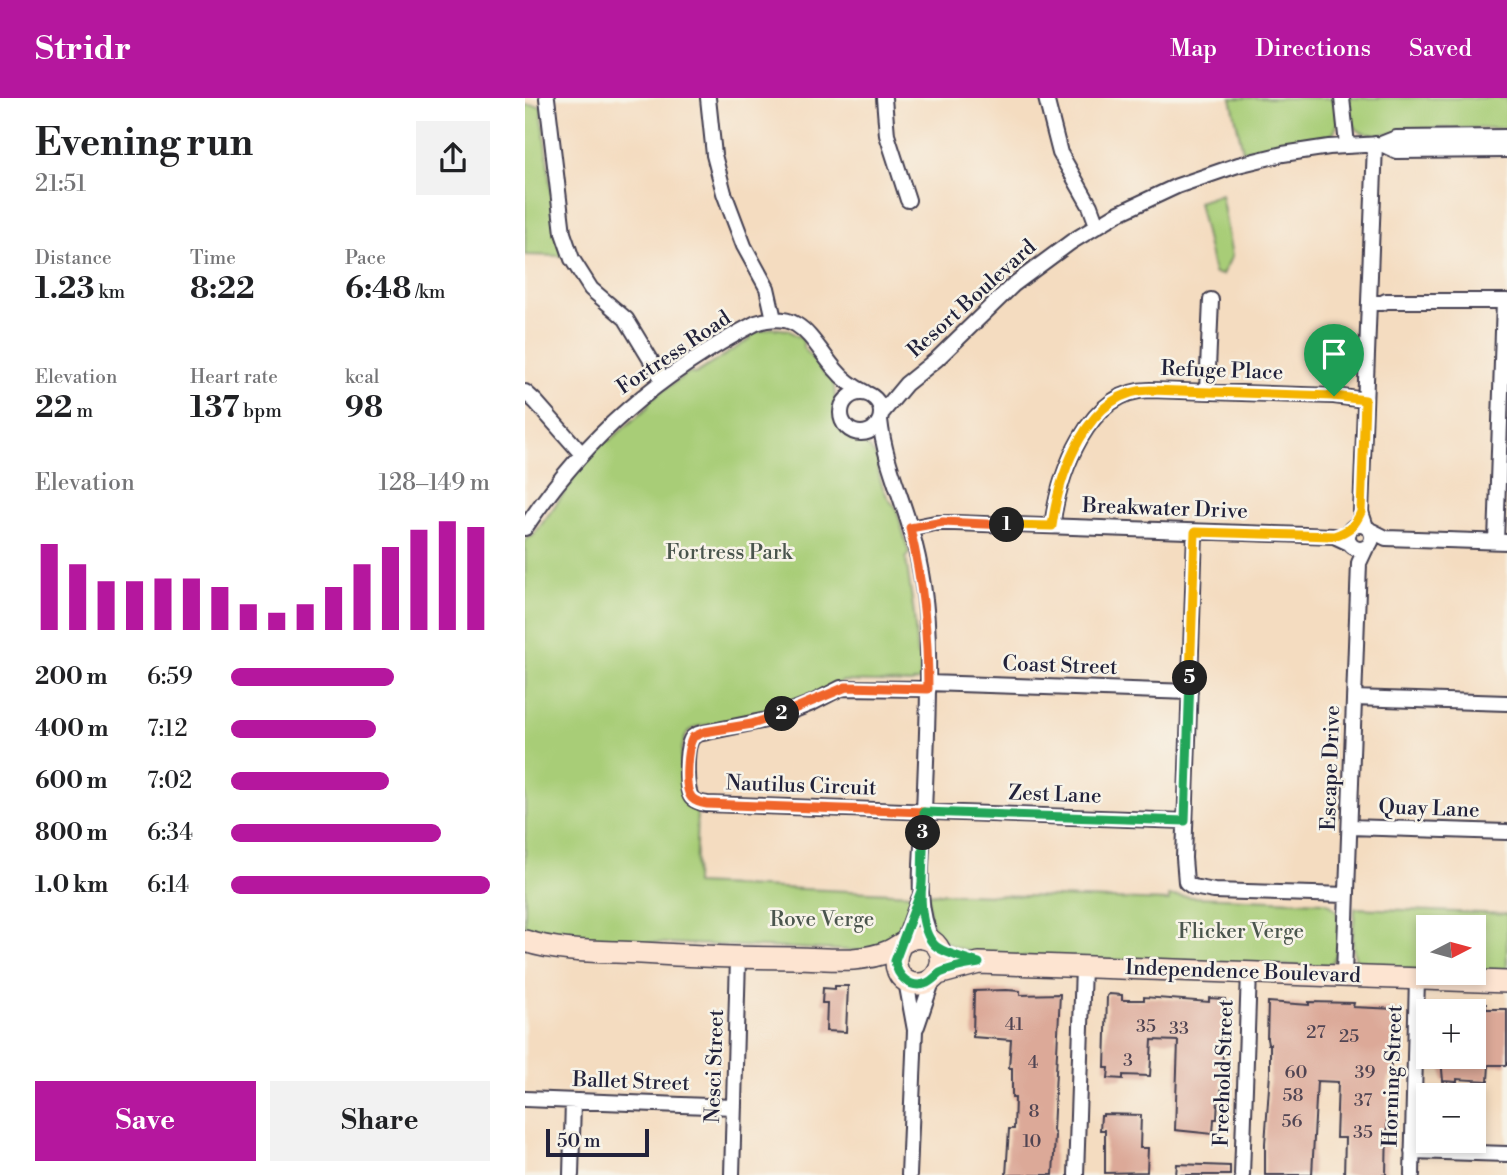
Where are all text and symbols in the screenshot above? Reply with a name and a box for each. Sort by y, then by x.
text: Stridr [35,29,131,70]
text: Map [1170,34,1217,64]
text: Directions [1255,34,1371,64]
text: Saved [1409,34,1472,64]
text: Evening run [35,120,253,167]
button: share [416,121,490,195]
text: 21:51 [35,170,86,198]
street label: Resort Boulevard [902,234,1042,364]
text: Distance [35,246,112,270]
text: Time [190,246,236,270]
text: Pace [345,246,386,270]
text: 1.23 [35,270,95,308]
text: 8:22 [190,270,255,308]
text: 6:48 [345,270,411,308]
text: km [95,280,125,304]
text: /km [411,280,445,304]
street label: Fortress Road [612,305,736,401]
pin [1304,324,1364,396]
icon: arrive [1315,335,1353,373]
street label: Refuge Place [1160,356,1284,386]
text: Elevation [35,365,117,389]
text: Heart rate [190,365,278,389]
text: kcal [345,365,379,389]
text: 22 [35,389,73,427]
text: 137 [190,389,239,427]
text: 98 [345,389,383,427]
text: m [73,399,93,423]
text: bpm [239,399,282,423]
text: Elevation [35,469,135,497]
text: 128–149 m [379,469,490,497]
street label: Breakwater Drive [1081,493,1248,525]
pin: 1 [989,508,1025,542]
text: 1 [1002,512,1011,536]
park label: Fortress Park [665,540,794,566]
street label: Coast Street [1002,651,1118,681]
pin: 5 [1173,660,1207,696]
text: 200 m [35,663,107,691]
text: 6:59 [147,663,193,691]
text: 5 [1184,665,1195,689]
pin: 2 [765,696,799,732]
text: 2 [776,701,787,725]
street label: Escape Drive [1316,705,1346,831]
text: 400 m [35,715,108,743]
text: 7:12 [147,715,188,743]
text: 600 m [35,767,108,795]
text: 7:02 [147,767,192,795]
street label: Nautilus Circuit [725,770,877,802]
street label: Zest Lane [1008,780,1102,810]
street label: Quay Lane [1378,794,1480,824]
pin: 3 [905,816,941,850]
text: 800 m [35,819,108,847]
text: 6:34 [147,819,193,847]
text: 3 [917,820,928,844]
text: 1.0 km [35,871,108,899]
text: 6:14 [147,871,189,899]
park label: Rove Verge [770,907,874,933]
north arrow [1416,915,1486,985]
map controls [1416,915,1486,1153]
park label: Flicker Verge [1178,919,1304,945]
street label: Independence Boulevard [1125,955,1361,989]
street label: Freehold Street [1208,998,1240,1147]
button: + [1416,999,1486,1069]
street label: Horning Street [1378,1004,1408,1148]
street label: Nesci Street [700,1008,730,1123]
house number: 41 [1005,1013,1023,1036]
house number: 35 [1136,1015,1156,1038]
house number: 33 [1169,1017,1189,1040]
house number: 27 [1306,1021,1326,1044]
house number: 25 [1339,1025,1359,1048]
house number: 3 [1123,1049,1133,1072]
house number: 4 [1028,1051,1039,1074]
house number: 60 [1285,1061,1307,1084]
house number: 39 [1355,1061,1376,1084]
street label: Ballet Street [571,1067,691,1097]
button: Save [35,1081,256,1161]
button: Share [270,1081,490,1161]
button: − [1416,1083,1486,1153]
house number: 58 [1283,1084,1303,1107]
house number: 37 [1354,1089,1372,1112]
house number: 8 [1028,1100,1040,1123]
house number: 56 [1282,1110,1303,1133]
house number: 35 [1353,1121,1373,1144]
scale bar [546,1126,649,1158]
text: 50 m [557,1129,601,1153]
house number: 10 [1022,1130,1042,1153]

